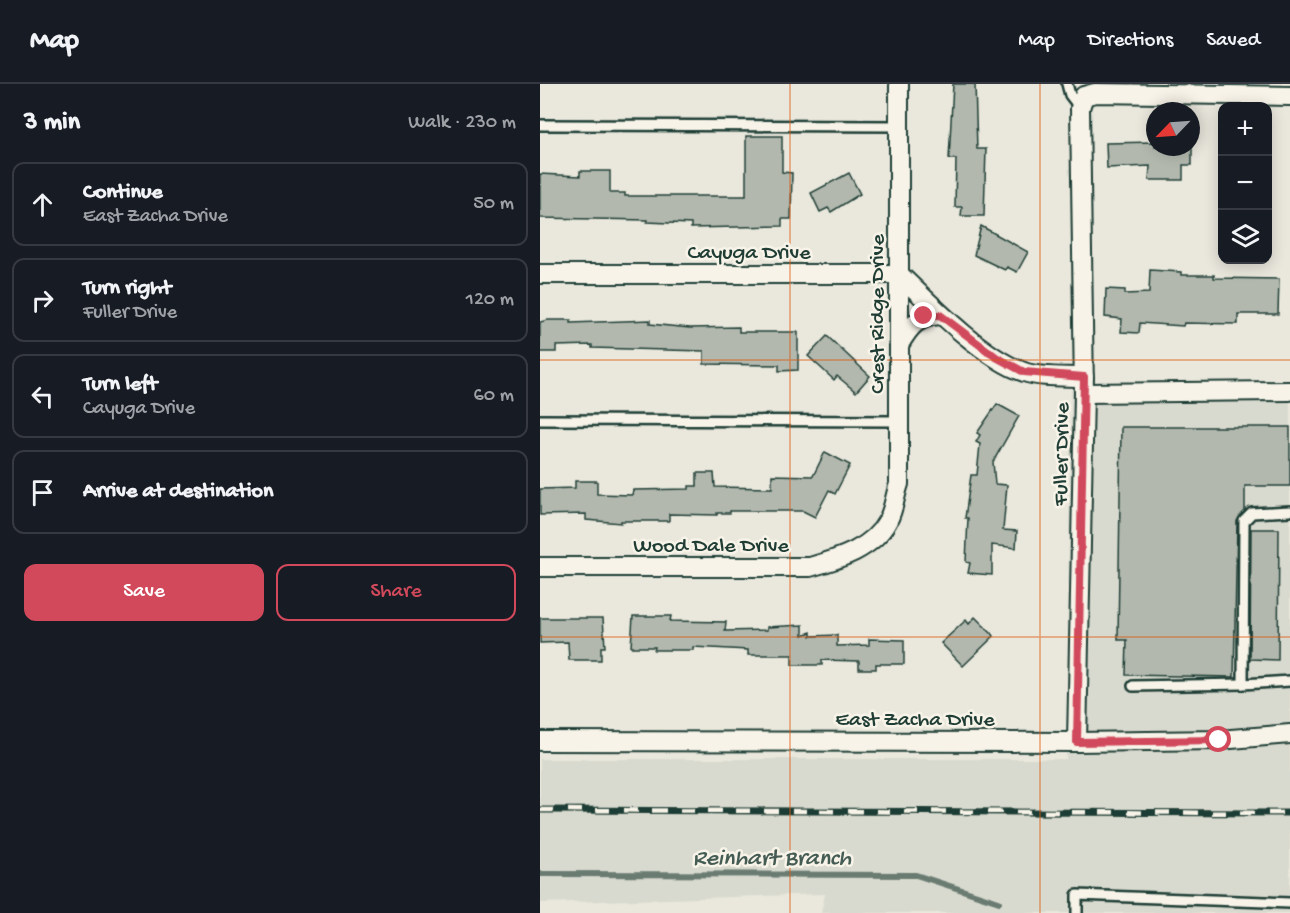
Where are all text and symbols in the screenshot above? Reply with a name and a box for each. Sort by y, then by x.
text: Map [30,25,79,58]
text: Map [1018,29,1055,54]
text: Directions [1088,29,1173,54]
text: Saved [1206,29,1260,54]
north arrow [1146,102,1200,156]
map controls [1218,102,1272,264]
button: + [1218,102,1272,156]
text: 3 min [24,108,80,139]
text: Walk · 230 m [408,112,516,135]
button: − [1218,156,1272,210]
text: Continue [83,180,163,206]
icon: ahead [26,188,59,221]
text: 50 m [473,193,514,216]
text: East Zacha Drive [83,206,228,229]
button: layers [1218,210,1272,264]
street label: Crest Ridge Drive [866,234,892,394]
street label: Cayuga Drive [687,241,811,267]
text: Turn right [83,276,171,302]
icon: right [26,284,59,317]
text: 120 m [466,289,514,312]
text: Fuller Drive [83,302,177,325]
route end [910,302,936,328]
text: Turn left [83,372,157,398]
icon: left [26,380,59,413]
text: 60 m [474,385,514,408]
text: Cayuga Drive [83,398,195,421]
street label: Fuller Drive [1049,401,1077,507]
icon: arrive [26,476,59,509]
text: Arrive at destination [83,479,273,505]
street label: Wood Dale Drive [633,534,789,560]
button: Save [24,564,264,621]
button: Share [276,564,516,621]
street label: East Zacha Drive [835,708,995,734]
route start [1205,726,1231,752]
water label: Reinhart Branch [693,845,852,874]

